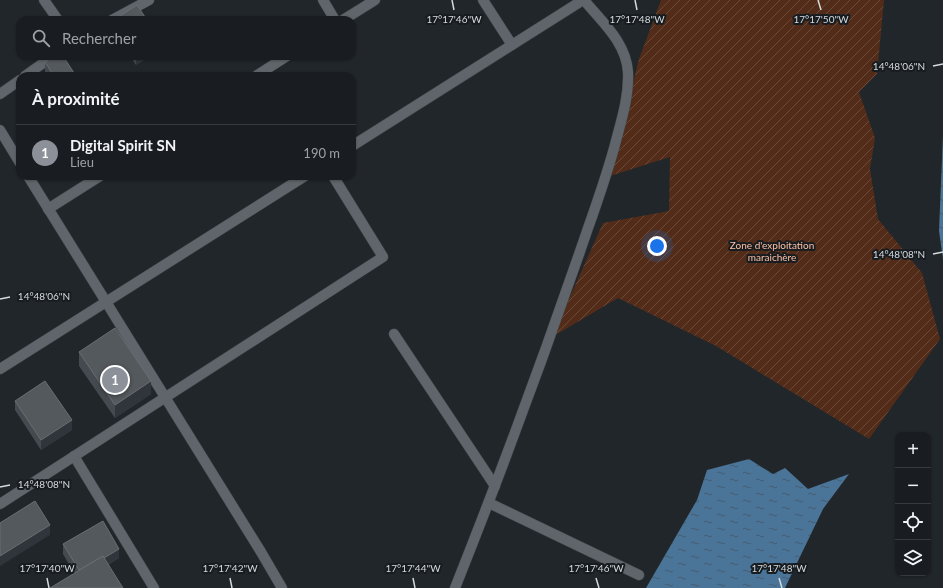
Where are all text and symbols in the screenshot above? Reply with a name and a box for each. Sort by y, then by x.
text: 17°17'46"W [426,13,482,25]
text: 17°17'48"W [609,13,665,25]
text: 17°17'50"W [793,13,849,25]
search box [16,16,356,60]
icon: search [30,27,52,49]
text: Rechercher [62,29,136,47]
text: 14°48'06"N [873,60,925,72]
text: À proximité [32,88,120,109]
text: Digital Spirit SN [70,136,176,154]
text: 1 [41,145,49,161]
text: 190 m [303,145,340,161]
text: Lieu [70,154,94,170]
your location [647,236,667,256]
park label: Zone d'exploitation maraichère [730,239,814,263]
text: 14°48'08"N [873,248,925,260]
text: 14°48'06"N [18,290,70,302]
pin: 1 [102,365,128,395]
map controls [895,432,931,576]
button: + [895,432,931,468]
button: − [895,468,931,504]
text: 14°48'08"N [18,478,70,490]
button: locate [895,504,931,540]
button: layers [895,540,931,576]
text: 17°17'40"W [19,562,75,574]
text: 17°17'42"W [202,562,258,574]
text: 17°17'44"W [385,562,441,574]
text: 17°17'46"W [568,562,624,574]
text: 17°17'48"W [751,562,807,574]

